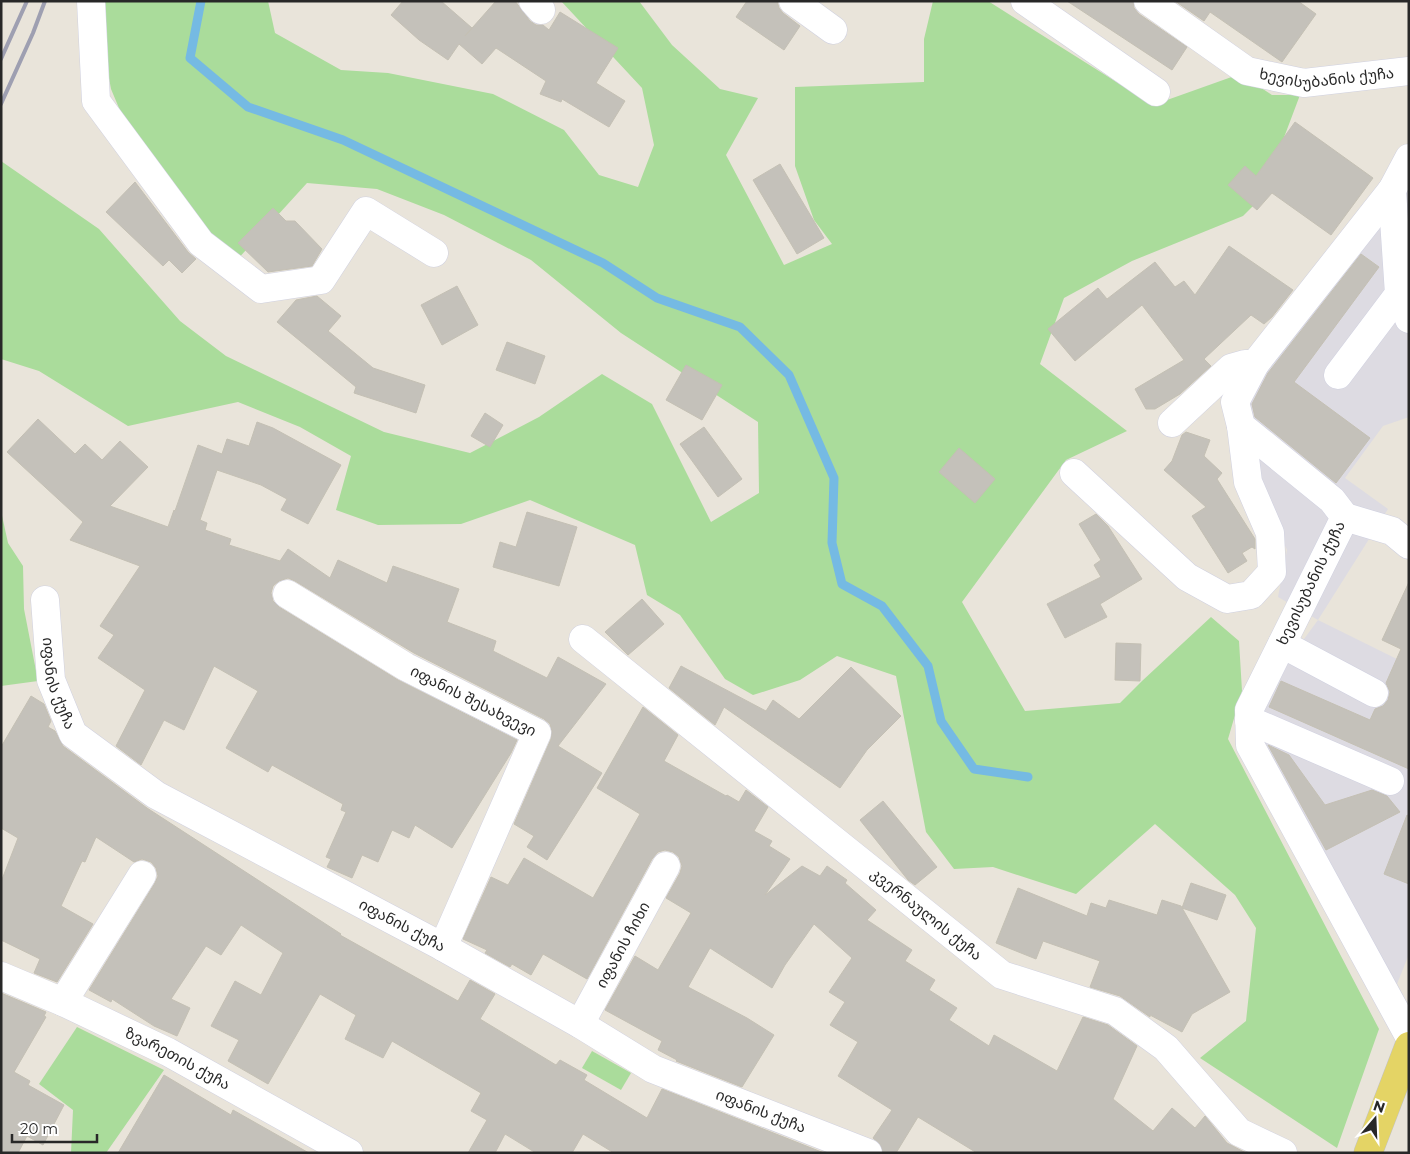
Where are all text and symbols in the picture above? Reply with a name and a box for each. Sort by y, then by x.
street label: ხევისუბანის ქუჩა [1258,63,1395,92]
street label: ხევისუბანის ქუჩა [1272,518,1349,648]
street label: იფანის ქუჩა [39,637,80,732]
street label: იფანის შესახვევი [407,661,540,740]
street label: კვერნაულის ქუჩა [867,864,986,964]
street label: იფანის ქუჩა [356,894,449,956]
street label: იფანის ჩიხი [591,898,654,991]
street label: ზვარეთის ქუჩა [122,1023,234,1094]
street label: იფანის ქუჩა [713,1084,809,1137]
north arrow [1350,1094,1400,1144]
text: N [1371,1096,1388,1117]
scale bar [12,1112,98,1144]
text: 20 m [20,1119,58,1138]

